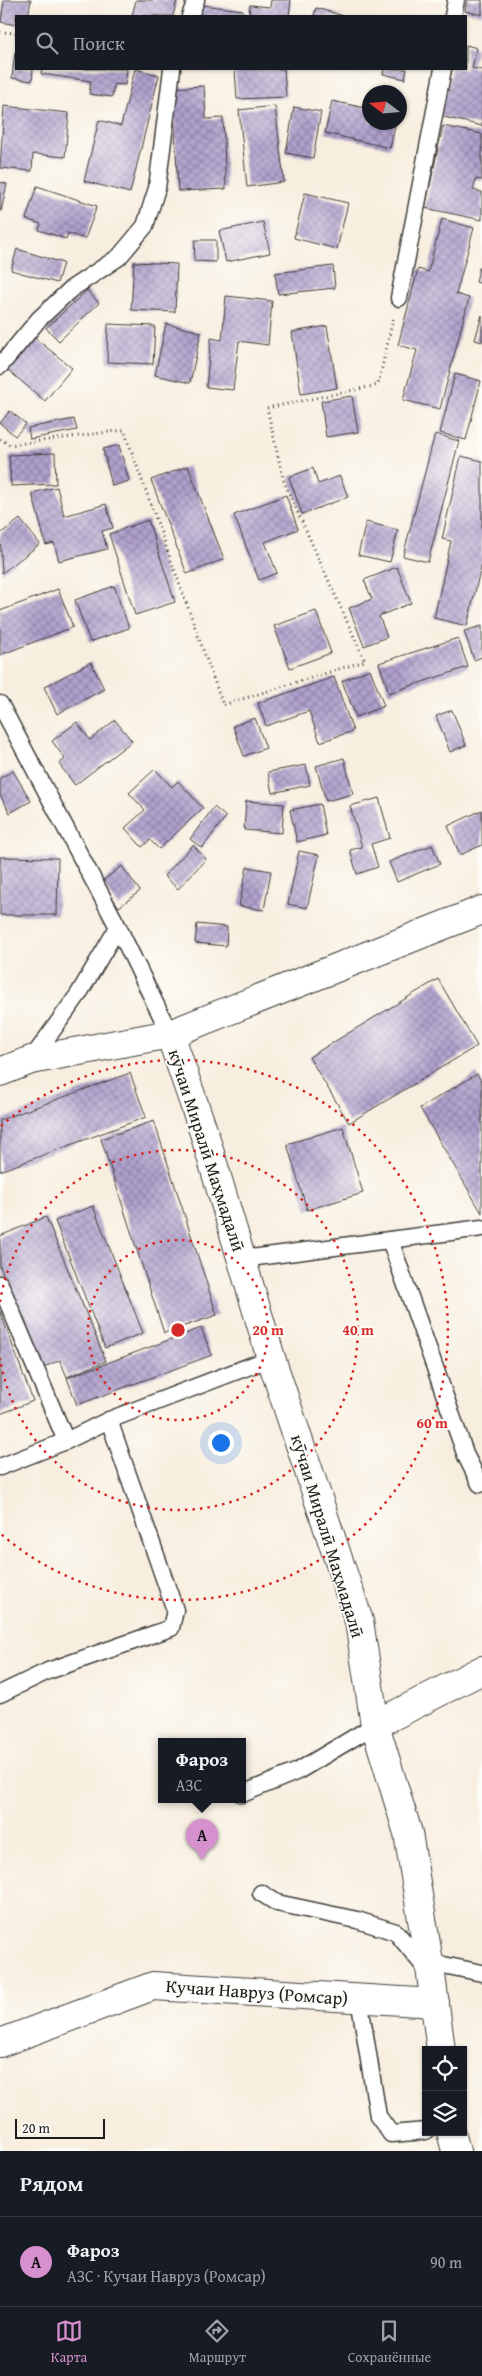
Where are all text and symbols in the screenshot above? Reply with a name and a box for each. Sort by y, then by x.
search box [15,15,467,70]
icon: search [33,29,61,57]
text: Поиск [73,29,125,57]
north arrow [362,85,407,130]
street label: кӯчаи Миралӣ Маҳмадалӣ [161,1045,253,1255]
text: 20 m [252,1319,284,1340]
text: 40 m [342,1319,374,1340]
centre of rings [169,1321,187,1339]
text: 60 m [416,1412,448,1433]
your location [208,1430,234,1456]
street label: кӯчаи Миралӣ Маҳмадалӣ [284,1431,372,1641]
popup [158,1738,246,1803]
text: Фароз [176,1745,228,1773]
text: АЗС [176,1773,202,1797]
pin: A [186,1819,218,1860]
street label: Кучаи Навруз (Ромсар) [165,1972,349,2012]
map controls [422,2046,467,2136]
button: locate [422,2046,467,2091]
button: layers [422,2091,467,2136]
scale bar [15,2116,105,2139]
text: 20 m [22,2118,50,2138]
text: Рядом [20,2168,83,2199]
text: Фароз [67,2236,120,2264]
text: A [31,2250,41,2274]
text: 90 m [430,2250,462,2274]
text: АЗС · Кучаи Навруз (Ромсар) [67,2264,266,2288]
tab: Карта [51,2317,87,2367]
tab: Маршрут [189,2317,246,2367]
tab: Сохранённые [348,2317,431,2367]

